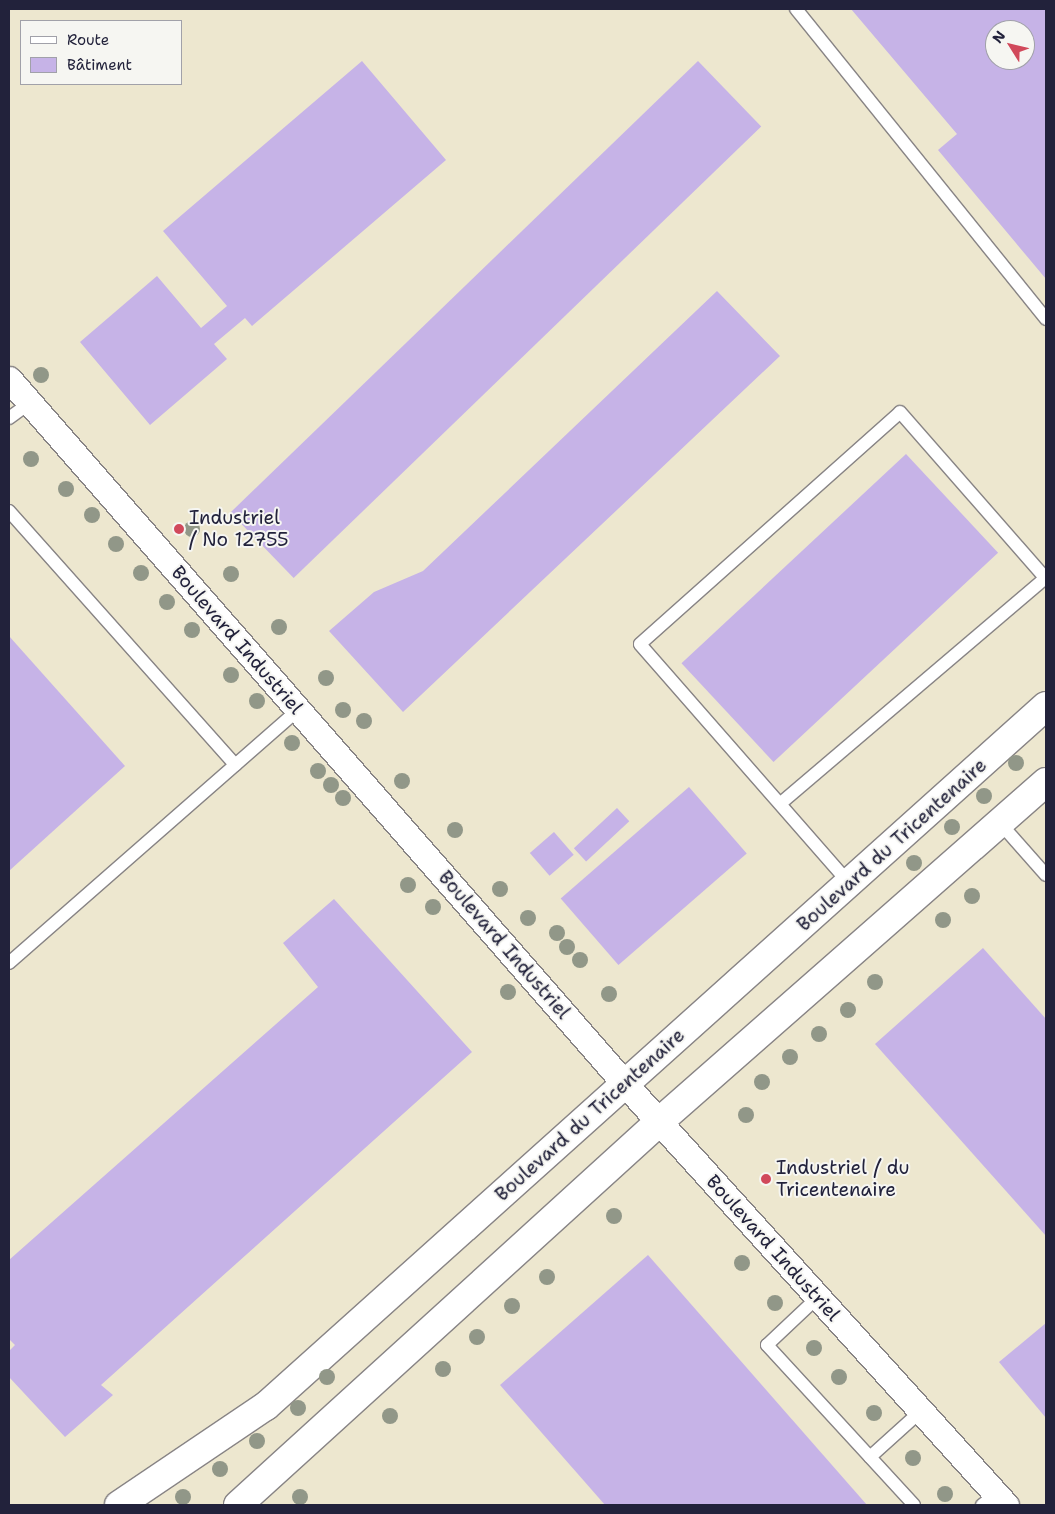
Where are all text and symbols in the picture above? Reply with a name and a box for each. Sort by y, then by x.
legend [20,20,182,85]
north arrow [985,20,1035,70]
text: N [988,27,1009,47]
text: Route [67,30,109,50]
text: Bâtiment [67,55,132,75]
place label: Industriel / No 12755 [189,507,289,551]
marker: Industriel / No 12755 [173,523,185,535]
street label: Boulevard Industriel [166,561,308,719]
street label: Boulevard du Tricentenaire [793,754,991,936]
street label: Boulevard Industriel [433,866,575,1024]
street label: Boulevard du Tricentenaire [491,1024,689,1206]
place label: Industriel / du Tricentenaire [776,1157,909,1201]
street label: Boulevard Industriel [701,1170,845,1326]
marker: Industriel / du Tricentenaire [760,1173,772,1185]

